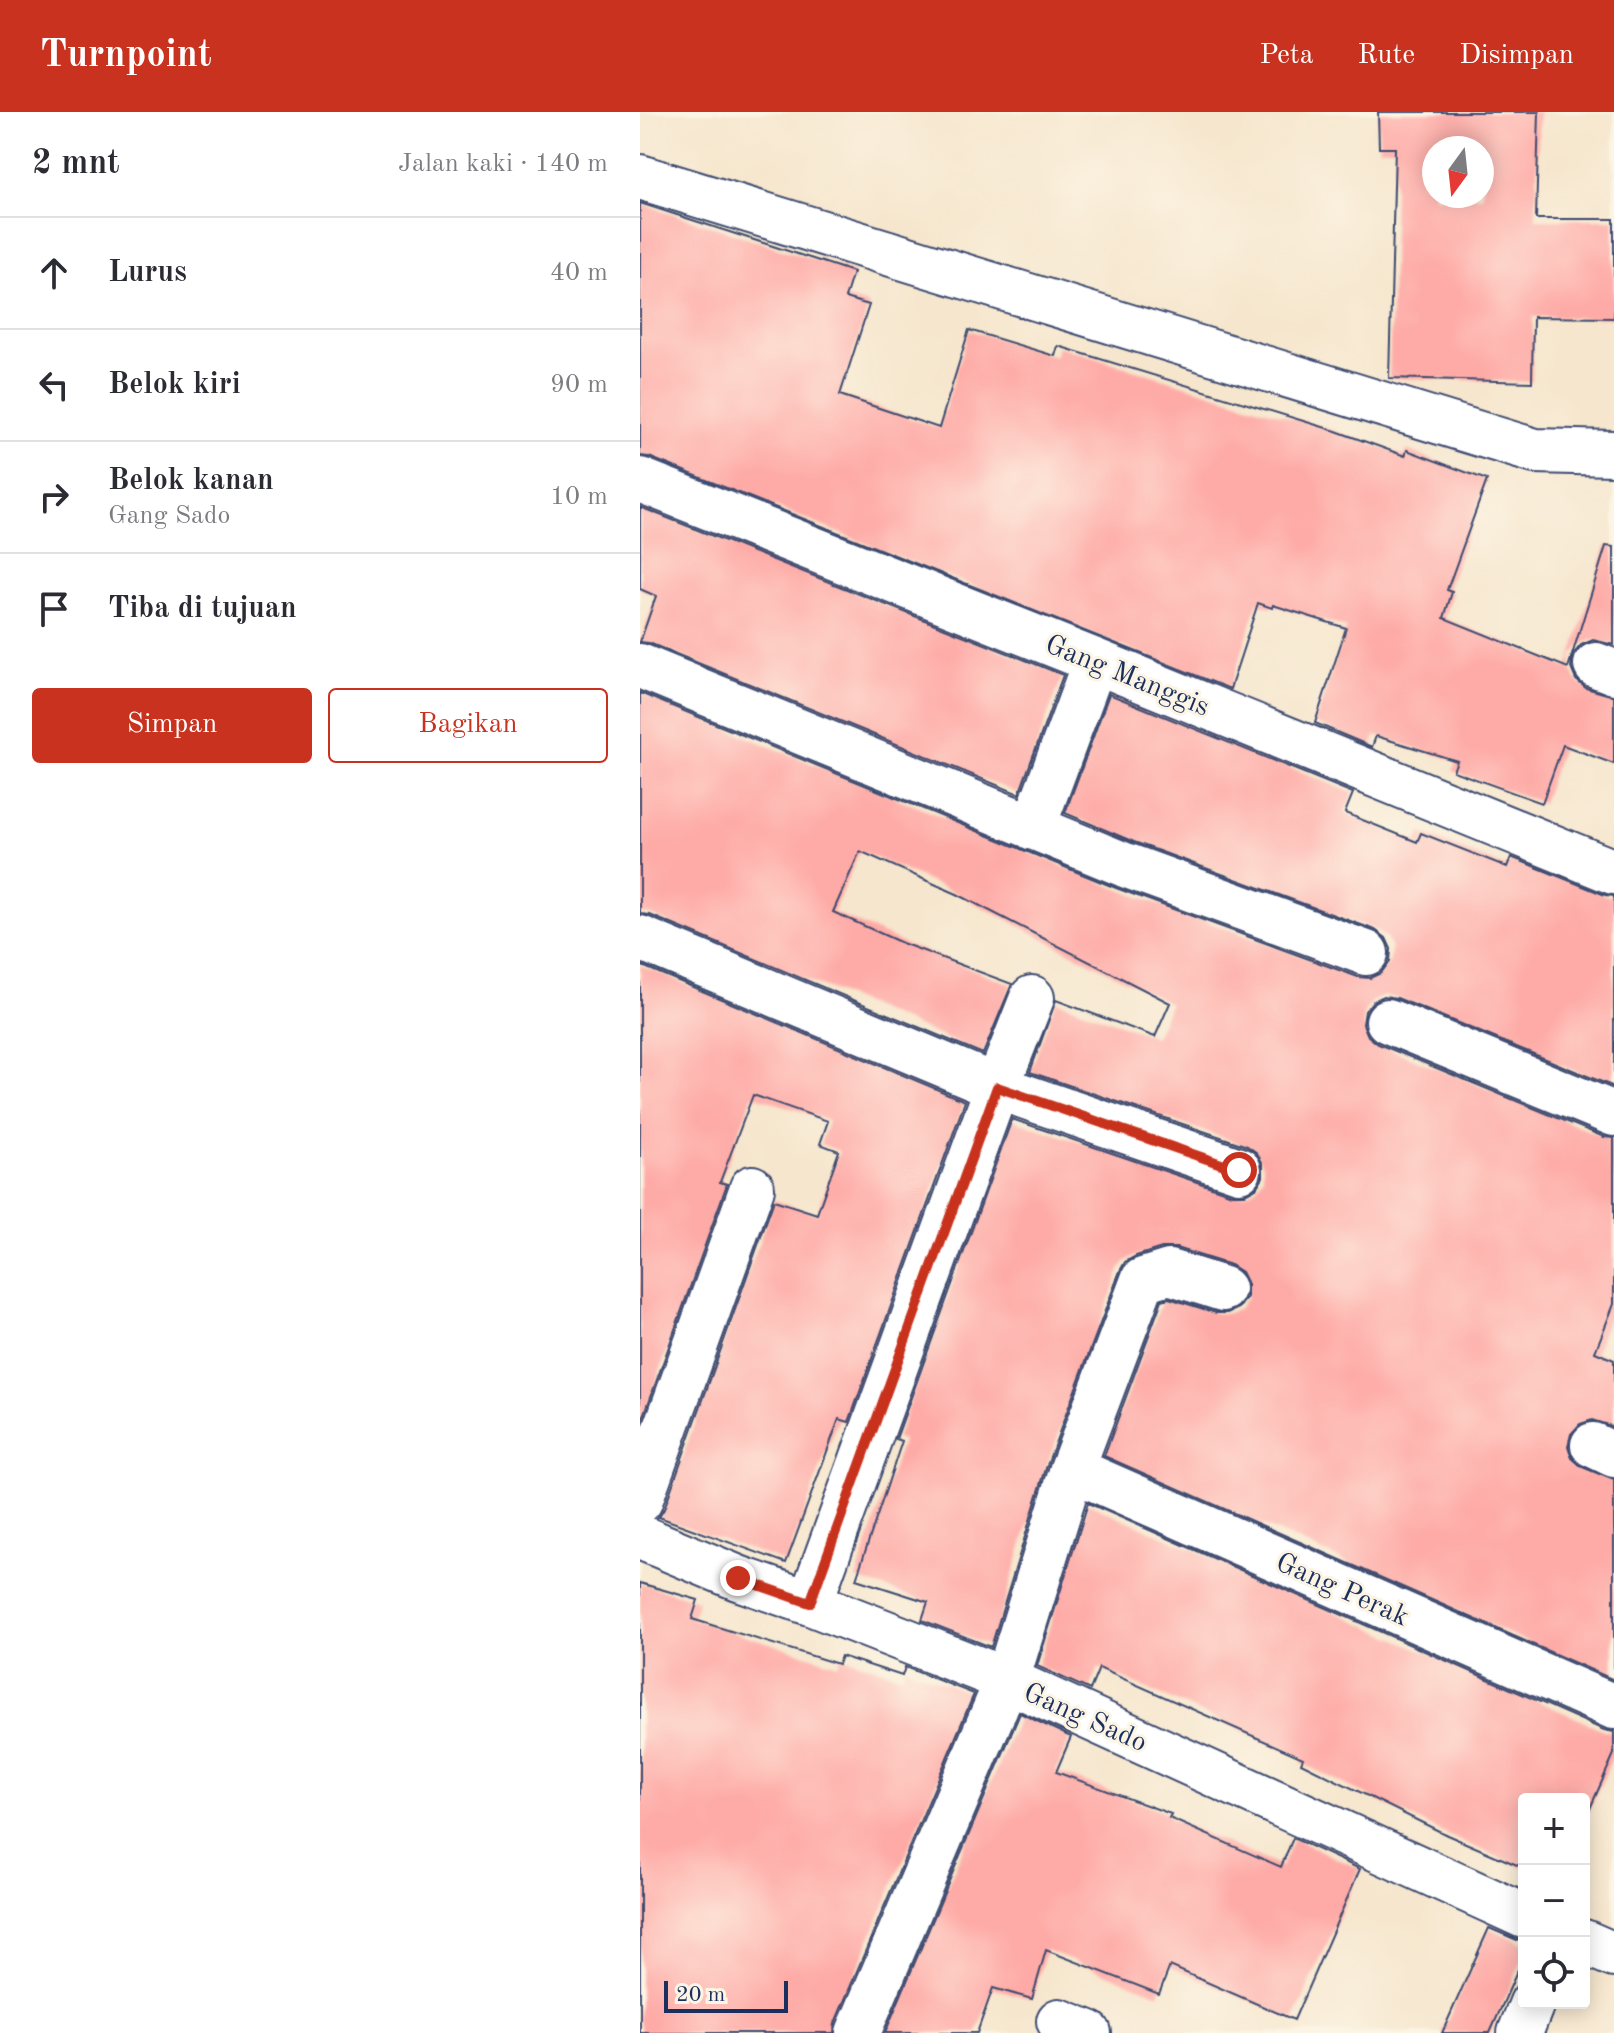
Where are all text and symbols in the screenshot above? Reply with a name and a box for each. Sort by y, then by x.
text: Turnpoint [40,37,212,75]
text: Peta [1259,42,1314,70]
text: Rute [1358,42,1415,70]
text: Disimpan [1459,42,1574,70]
north arrow [1422,136,1494,208]
text: 2 mnt [32,147,120,181]
text: Jalan kaki · 140 m [398,151,608,177]
icon: ahead [32,251,76,295]
text: Lurus [108,258,187,288]
text: 40 m [550,260,608,286]
icon: left [32,363,76,407]
text: Belok kiri [108,370,241,400]
text: 90 m [550,372,608,398]
text: Belok kanan [108,466,274,496]
icon: right [32,475,76,519]
text: 10 m [550,484,608,510]
text: Gang Sado [108,503,230,529]
icon: arrive [32,587,76,631]
text: Tiba di tujuan [108,594,297,624]
street label: Gang Manggis [1041,631,1213,722]
button: Simpan [32,688,312,763]
button: Bagikan [328,688,608,763]
route start [1221,1152,1257,1188]
street label: Gang Perak [1271,1549,1413,1632]
route end [720,1560,756,1596]
street label: Gang Sado [1019,1679,1151,1758]
map controls [1518,1793,1590,2009]
button: + [1518,1793,1590,1865]
button: − [1518,1865,1590,1937]
button: locate [1518,1937,1590,2009]
scale bar [664,1977,788,2013]
text: 20 m [676,1984,725,2006]

